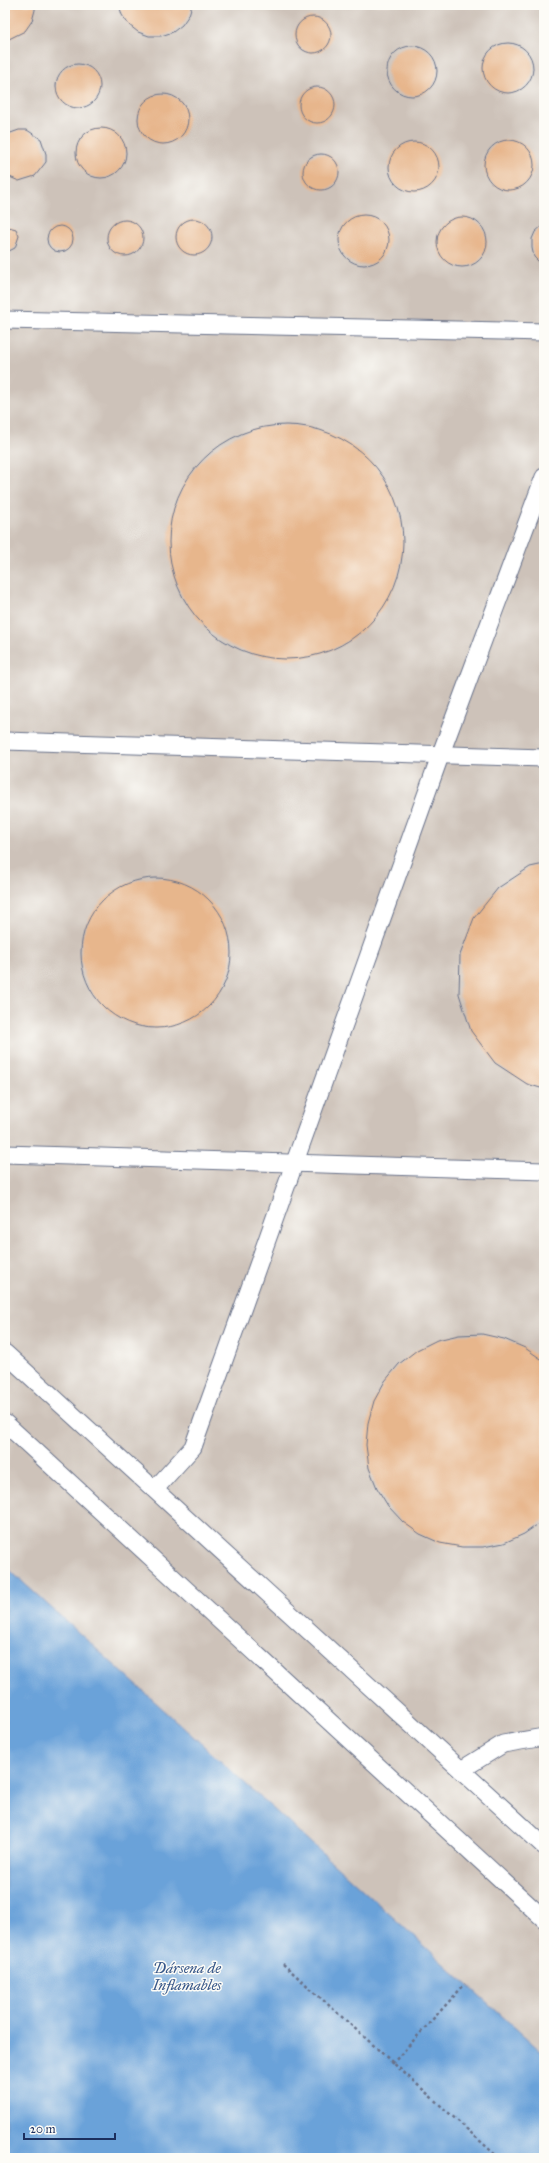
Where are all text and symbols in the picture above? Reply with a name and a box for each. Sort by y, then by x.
water label: Dársena de Inflamables [152,1959,222,1995]
scale bar [24,2115,115,2141]
text: 20 m [30,2122,56,2136]

